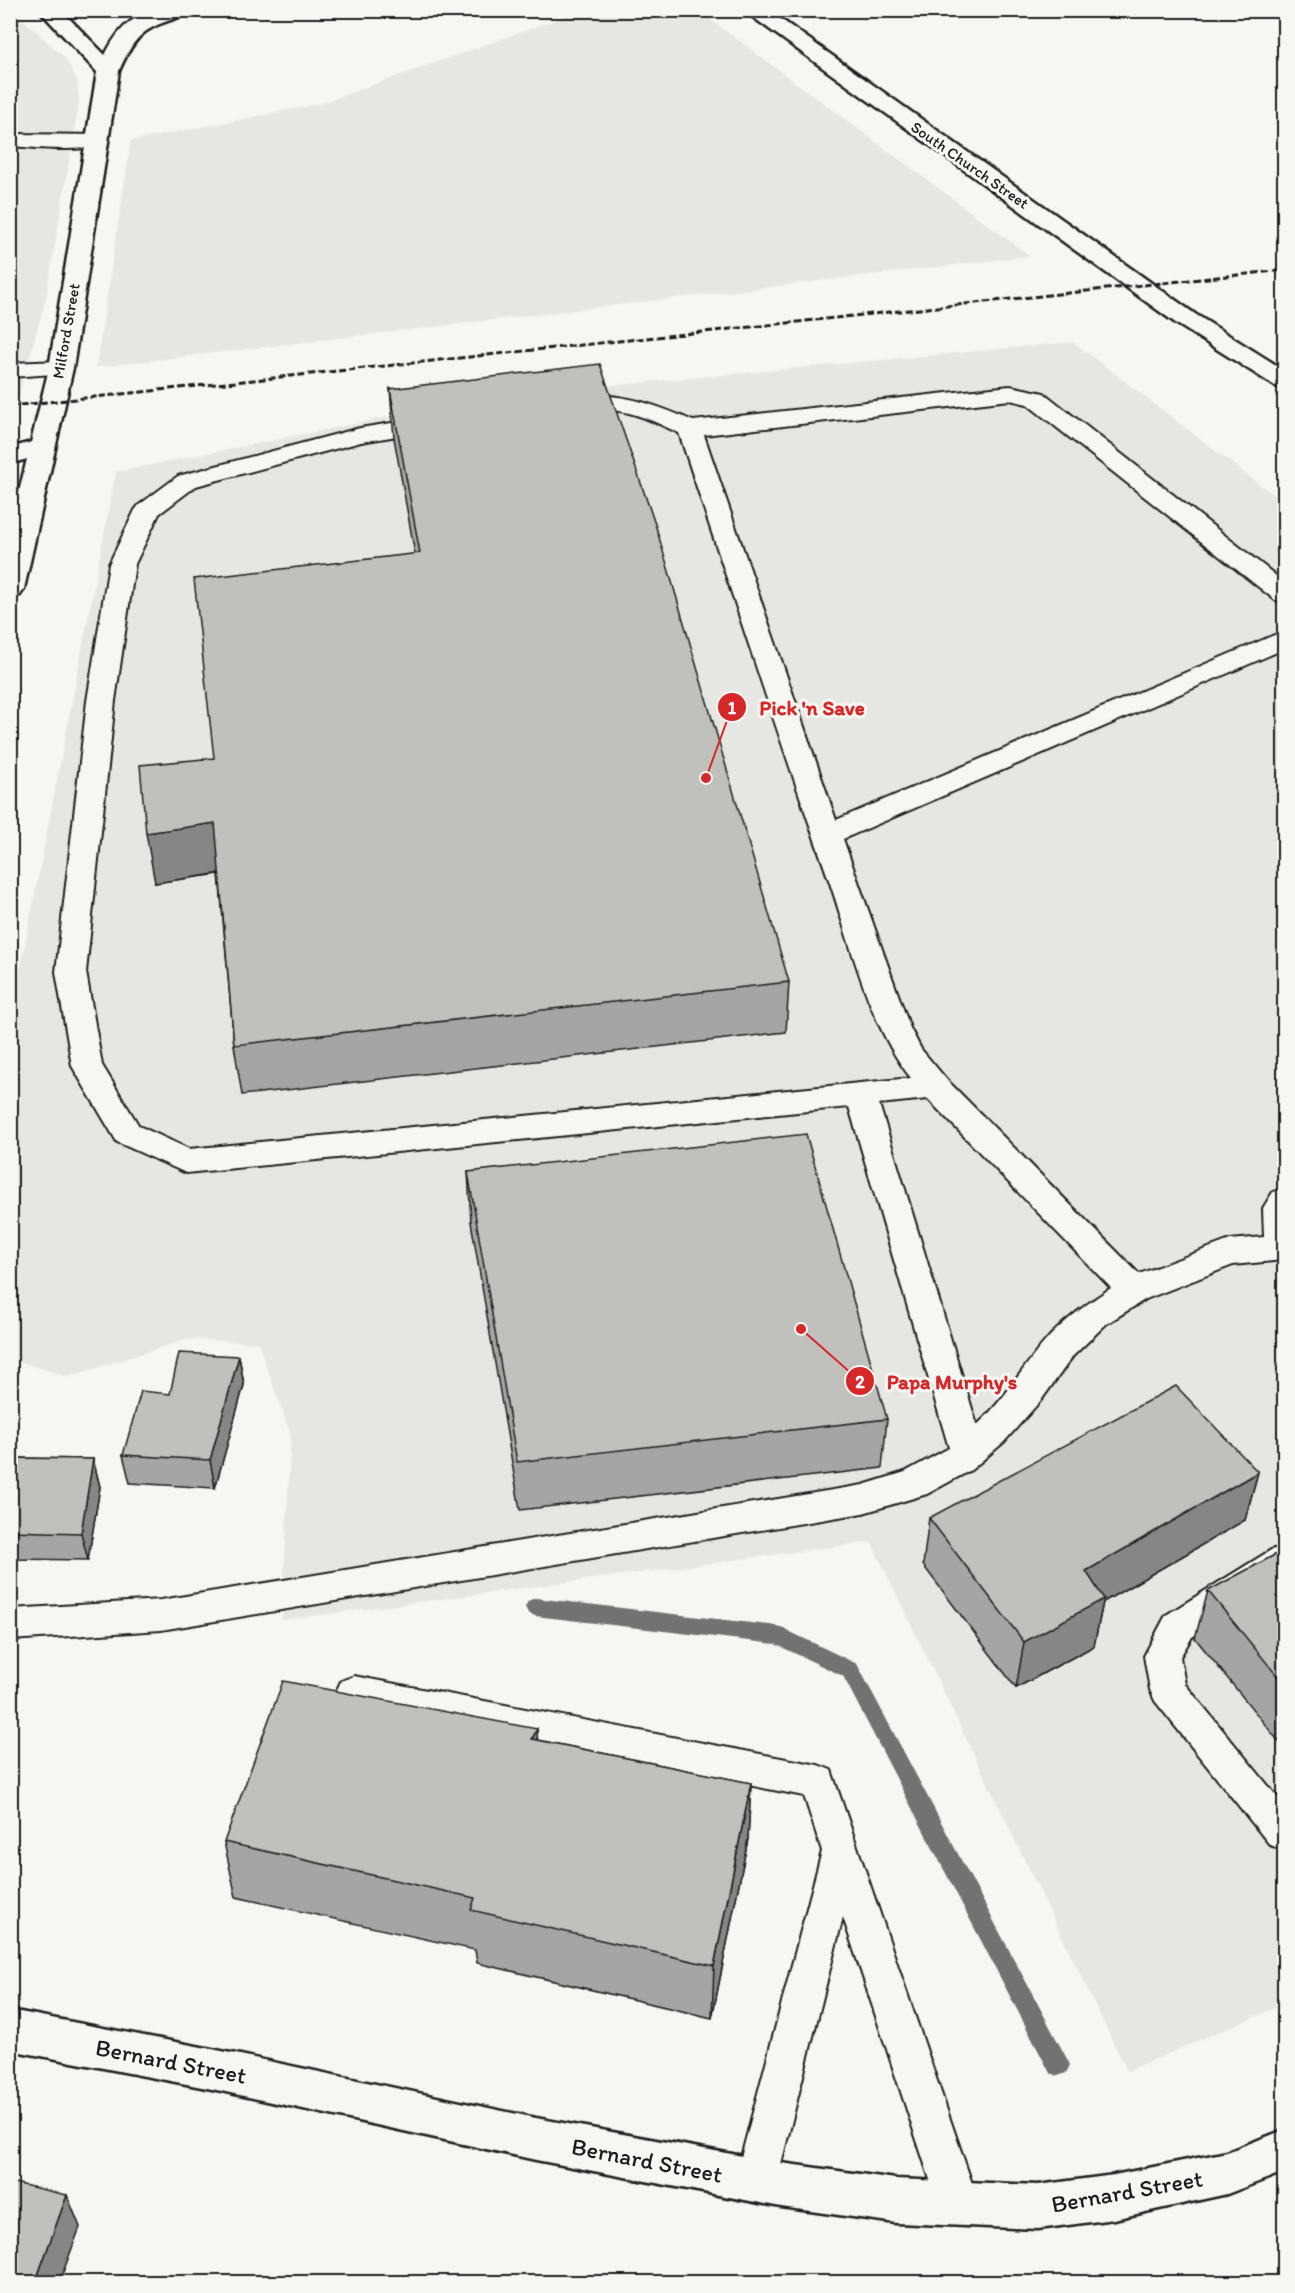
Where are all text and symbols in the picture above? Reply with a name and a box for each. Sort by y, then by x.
street label: South Church Street [907,117,1033,213]
street label: Milford Street [48,282,84,380]
callout: Pick 'n Save [717,688,877,727]
text: Pick 'n Save [759,695,865,720]
text: 1 [728,697,737,719]
callout: Papa Murphy's [845,1362,1029,1401]
text: Papa Murphy's [887,1369,1017,1395]
text: 2 [855,1371,865,1393]
street label: Bernard Street [93,2032,249,2090]
street label: Bernard Street [569,2131,725,2189]
street label: Bernard Street [1049,2163,1205,2219]

